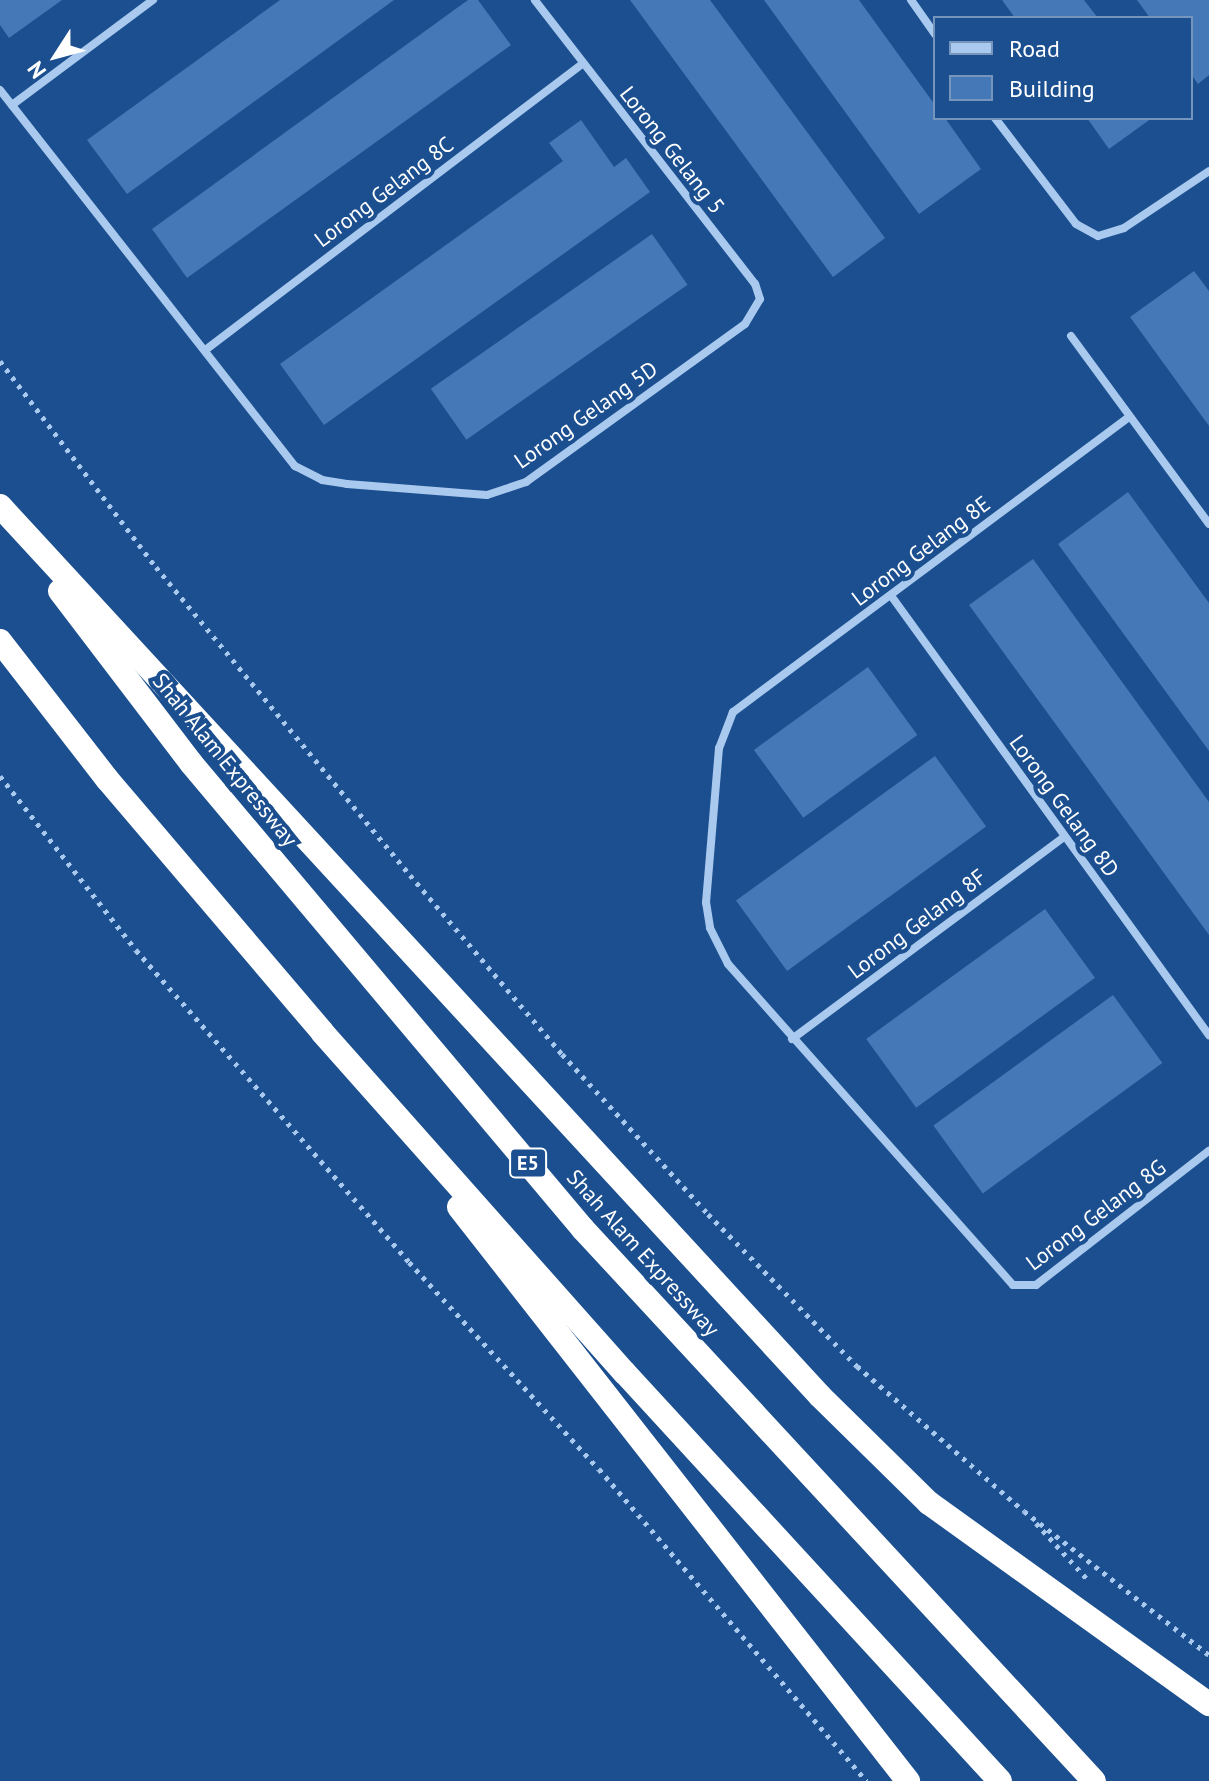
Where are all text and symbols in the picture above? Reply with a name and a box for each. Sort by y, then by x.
north arrow [16,16,96,96]
legend [933,16,1193,120]
text: Road [1009,33,1060,64]
text: N [21,56,52,84]
text: Building [1009,73,1095,104]
street label: Lorong Gelang 5 [614,81,730,219]
street label: Lorong Gelang 8C [309,131,459,253]
street label: Lorong Gelang 5D [509,356,663,474]
street label: Lorong Gelang 8E [847,490,995,612]
street label: Shah Alam Expressway [147,668,303,852]
street label: Lorong Gelang 8D [1004,730,1124,882]
street label: Lorong Gelang 8F [843,864,991,984]
road number: E5 [508,1147,548,1179]
street label: Lorong Gelang 8G [1021,1154,1171,1276]
street label: Shah Alam Expressway [561,1164,725,1342]

